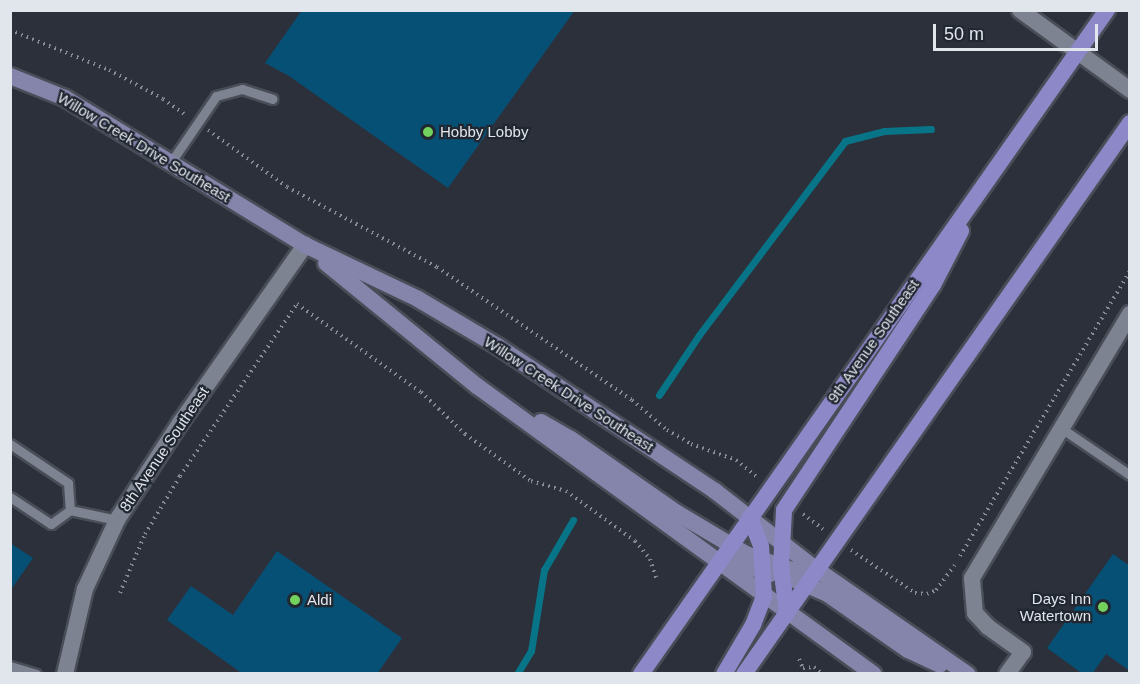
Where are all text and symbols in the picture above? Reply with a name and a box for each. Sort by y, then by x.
scale bar [936,12,1101,50]
text: 50 m [944,24,984,44]
street label: Willow Creek Drive Southeast [54,88,234,206]
place label: Hobby Lobby [440,123,528,141]
marker: Hobby Lobby [421,125,435,139]
street label: 9th Avenue Southeast [823,275,923,407]
street label: Willow Creek Drive Southeast [481,332,657,456]
street label: 8th Avenue Southeast [115,383,213,515]
place label: Days Inn Watertown [1020,589,1091,624]
place label: Aldi [307,591,332,609]
marker: Aldi [288,593,302,607]
marker: Days Inn Watertown [1096,600,1110,614]

